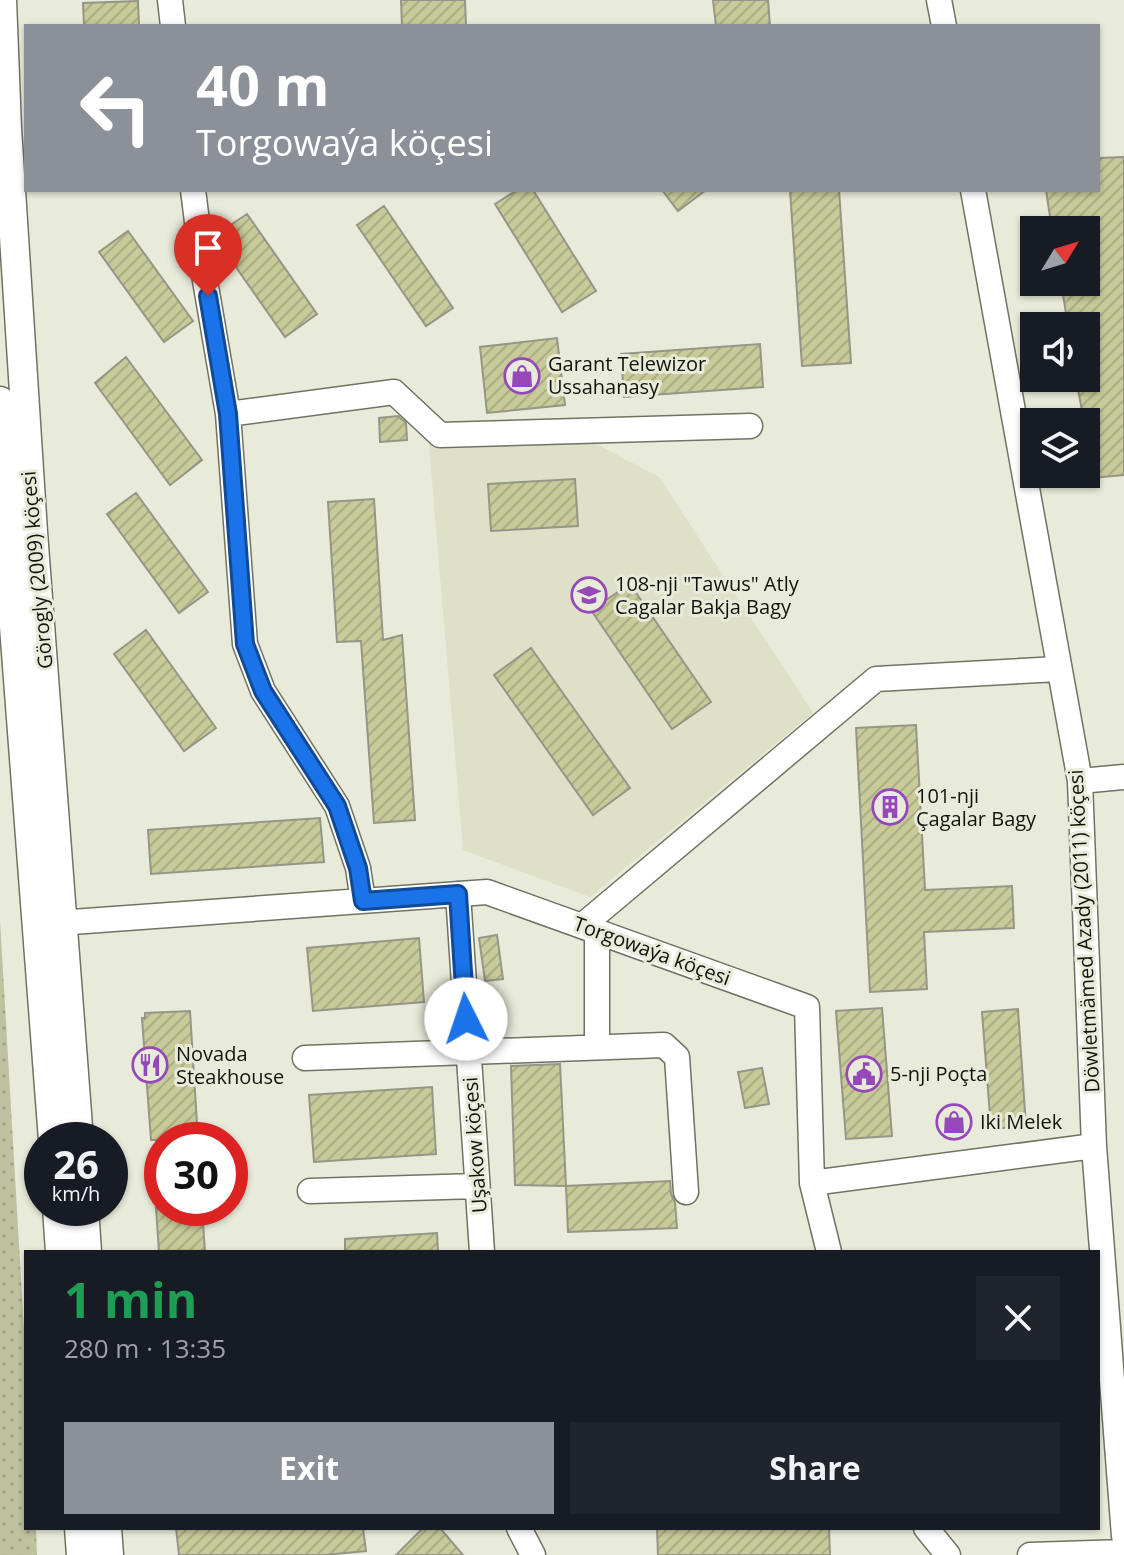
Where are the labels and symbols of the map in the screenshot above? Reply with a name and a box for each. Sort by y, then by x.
pin [174,214,242,296]
north arrow [1020,216,1100,296]
place label: Garant Telewizor Ussahanasy [548,350,706,400]
shop icon: Garant Telewizor Ussahanasy [503,357,541,395]
street label: Görogly (2009) köçesi [14,470,59,670]
place label: 108-nji "Tawus" Atly Cagalar Bakja Bagy [615,570,800,620]
school or university icon: 108-nji "Tawus" Atly Cagalar Bakja Bagy [570,576,608,614]
street label: Döwletmämed Azady (2011) köçesi [1062,769,1105,1093]
place label: 101-nji Çagalar Bagy [916,782,1037,832]
building icon: 101-nji Çagalar Bagy [871,788,909,826]
street label: Torgowaýa köçesi [570,910,734,991]
position arrow [424,977,508,1061]
place label: Novada Steakhouse [176,1040,284,1090]
restaurant icon: Novada Steakhouse [131,1046,169,1084]
public building icon: 5-nji Poçta [845,1055,883,1093]
place label: 5-nji Poçta [890,1060,987,1087]
street label: Uşakow köçesi [456,1076,493,1214]
shop icon: Iki Melek [935,1103,973,1141]
place label: Iki Melek [980,1108,1063,1135]
speed limit sign: 30 [144,1122,248,1226]

